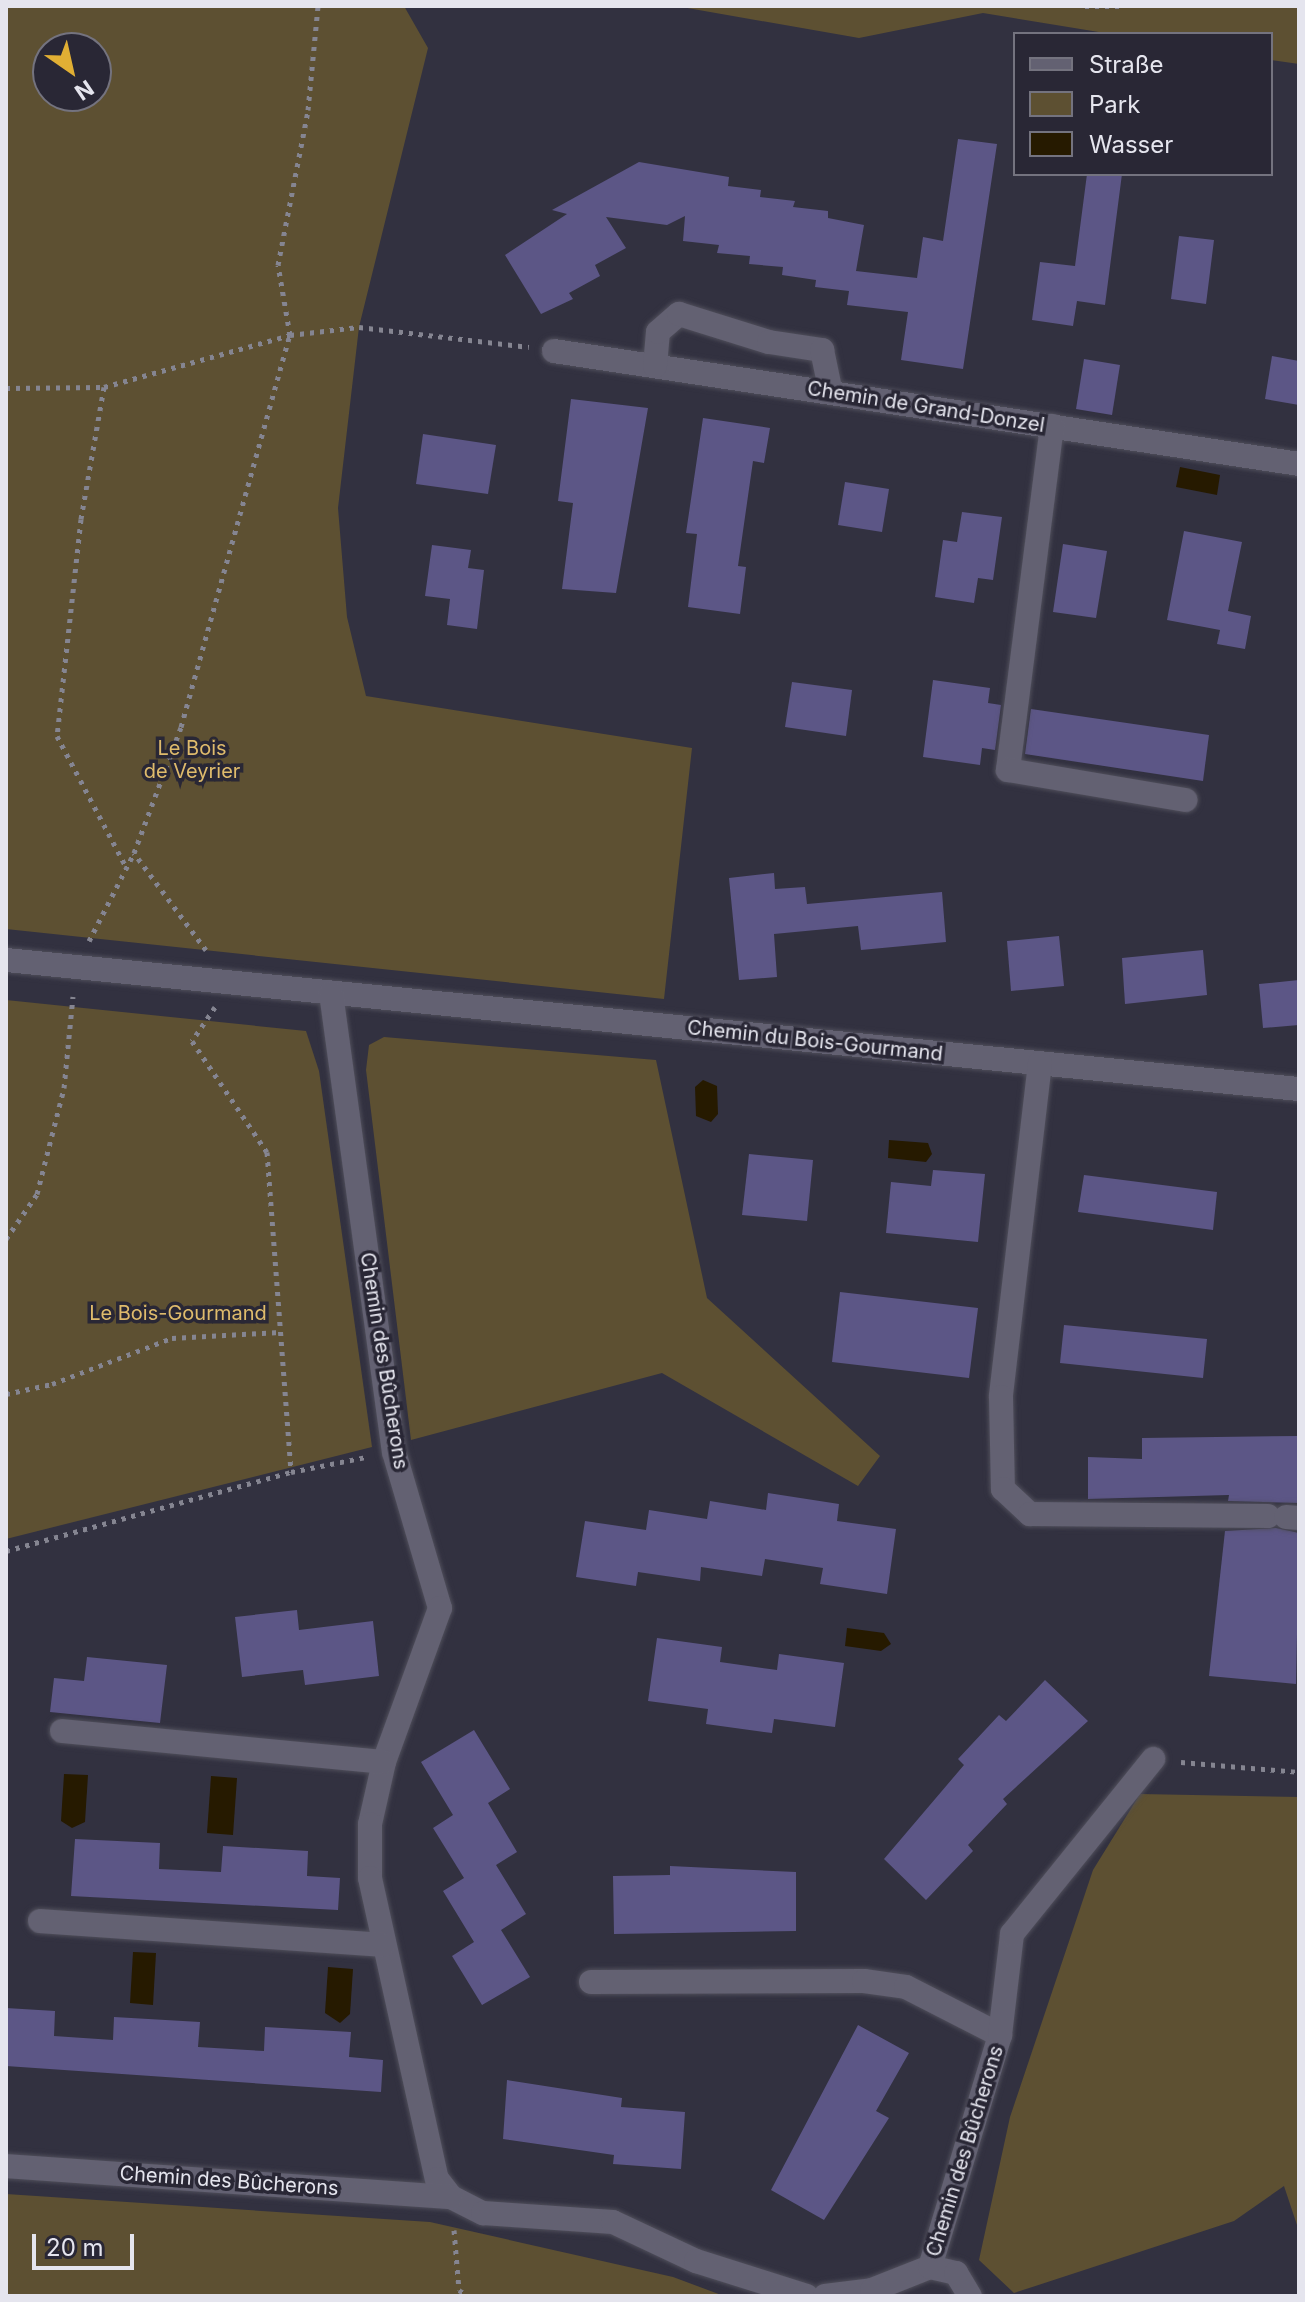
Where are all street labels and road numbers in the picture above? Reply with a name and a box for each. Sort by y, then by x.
street label: Chemin de Grand-Donzel [806,376,1046,438]
street label: Chemin du Bois-Gourmand [686,1016,944,1066]
street label: Chemin des Bûcherons [355,1251,413,1471]
street label: Chemin des Bûcherons [921,2043,1009,2259]
street label: Chemin des Bûcherons [119,2161,339,2201]

